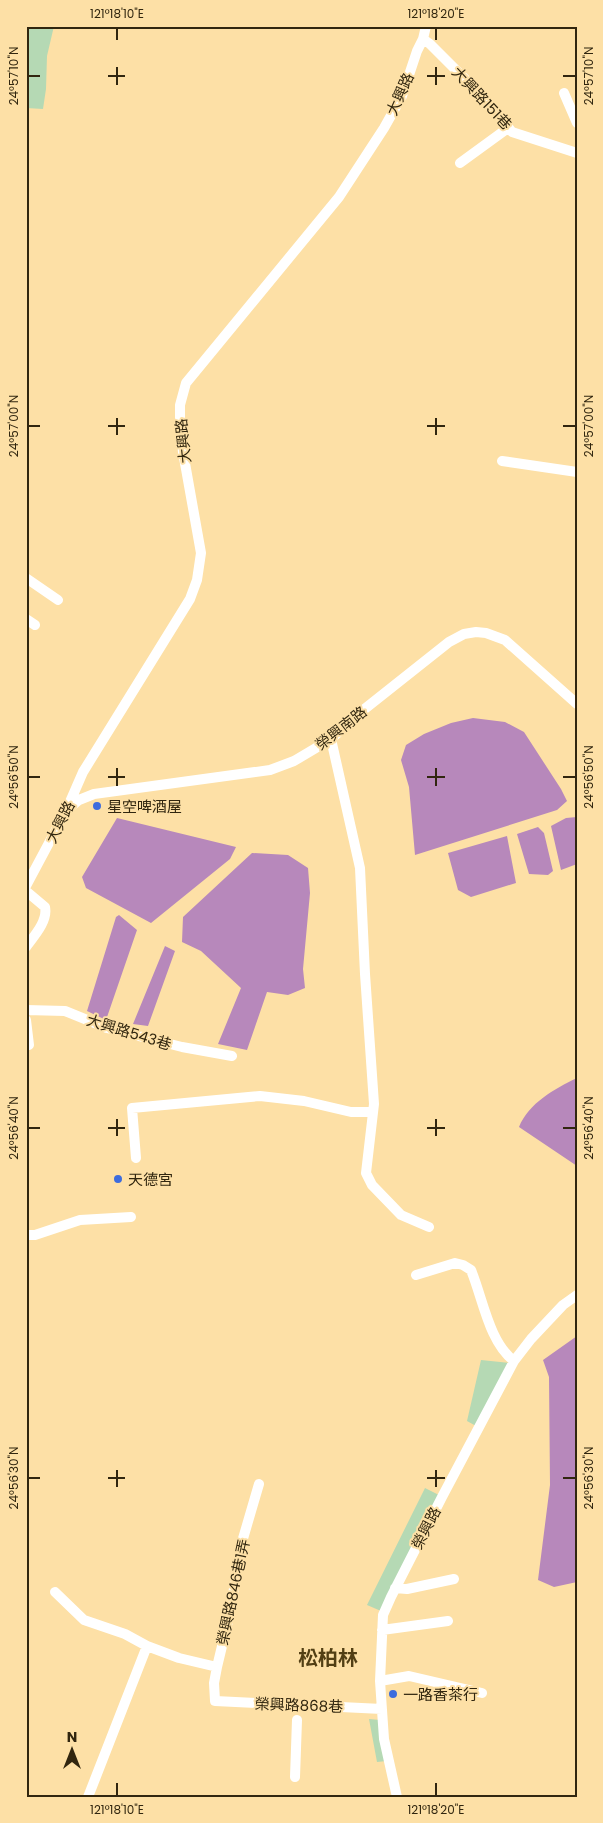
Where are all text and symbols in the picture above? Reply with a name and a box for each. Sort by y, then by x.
text: 121°18'10"E [90,5,144,22]
text: 121°18'20"E [408,5,464,22]
text: 24°57'10"N [5,47,22,105]
text: 24°57'10"N [580,47,597,105]
street label: 大興路151巷 [447,62,517,134]
street label: 大興路 [381,69,419,119]
text: 24°57'00"N [5,395,22,457]
text: 24°57'00"N [580,395,597,457]
street label: 大興路 [170,418,196,464]
street label: 榮興南路 [311,701,371,755]
text: 24°56'50"N [5,745,22,809]
text: 24°56'50"N [580,745,597,809]
place label: 星空啤酒屋 [107,796,182,817]
street label: 大興路 [40,797,80,847]
marker: 星空啤酒屋 [91,800,103,812]
street label: 大興路543巷 [84,1009,174,1055]
text: 24°56'40"N [5,1096,22,1160]
text: 24°56'40"N [580,1096,597,1160]
place label: 天德宮 [128,1169,173,1190]
marker: 天德宮 [112,1173,124,1185]
text: 24°56'30"N [5,1447,22,1509]
text: 24°56'30"N [580,1447,597,1509]
street label: 榮興路 [406,1503,446,1553]
street label: 榮興路846巷1弄 [211,1537,255,1647]
district label: 松柏林 [298,1644,358,1672]
place label: 一路香茶行 [403,1684,478,1705]
marker: 一路香茶行 [387,1688,399,1700]
street label: 榮興路868巷 [254,1693,344,1717]
north arrow [48,1726,98,1776]
text: N [67,1727,77,1747]
text: 121°18'10"E [90,1801,144,1818]
text: 121°18'20"E [408,1801,464,1818]

